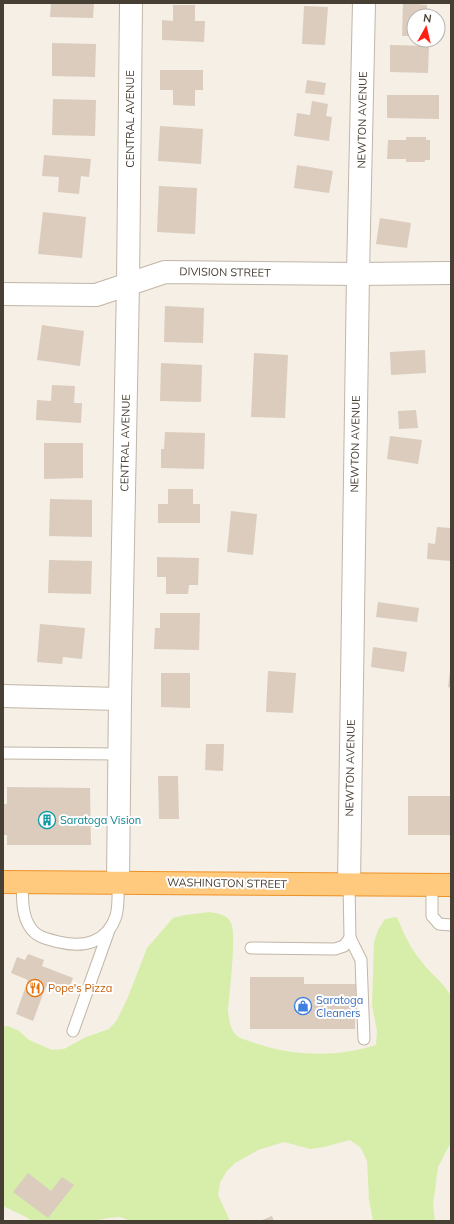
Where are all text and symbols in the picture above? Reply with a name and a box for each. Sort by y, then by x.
north arrow [406,8,446,48]
text: N [422,11,432,26]
street label: CENTRAL AVENUE [123,70,137,168]
street label: NEWTON AVENUE [354,71,370,169]
street label: DIVISION STREET [179,264,271,280]
street label: CENTRAL AVENUE [117,394,133,492]
street label: NEWTON AVENUE [347,395,363,493]
street label: NEWTON AVENUE [342,719,358,817]
building icon: Saratoga Vision [37,810,57,830]
place label: Saratoga Vision [60,813,141,827]
street label: WASHINGTON STREET [167,875,287,891]
restaurant icon: Pope's Pizza [25,978,45,998]
place label: Pope's Pizza [48,981,112,995]
place label: Saratoga Cleaners [316,993,363,1020]
shop icon: Saratoga Cleaners [293,996,313,1016]

